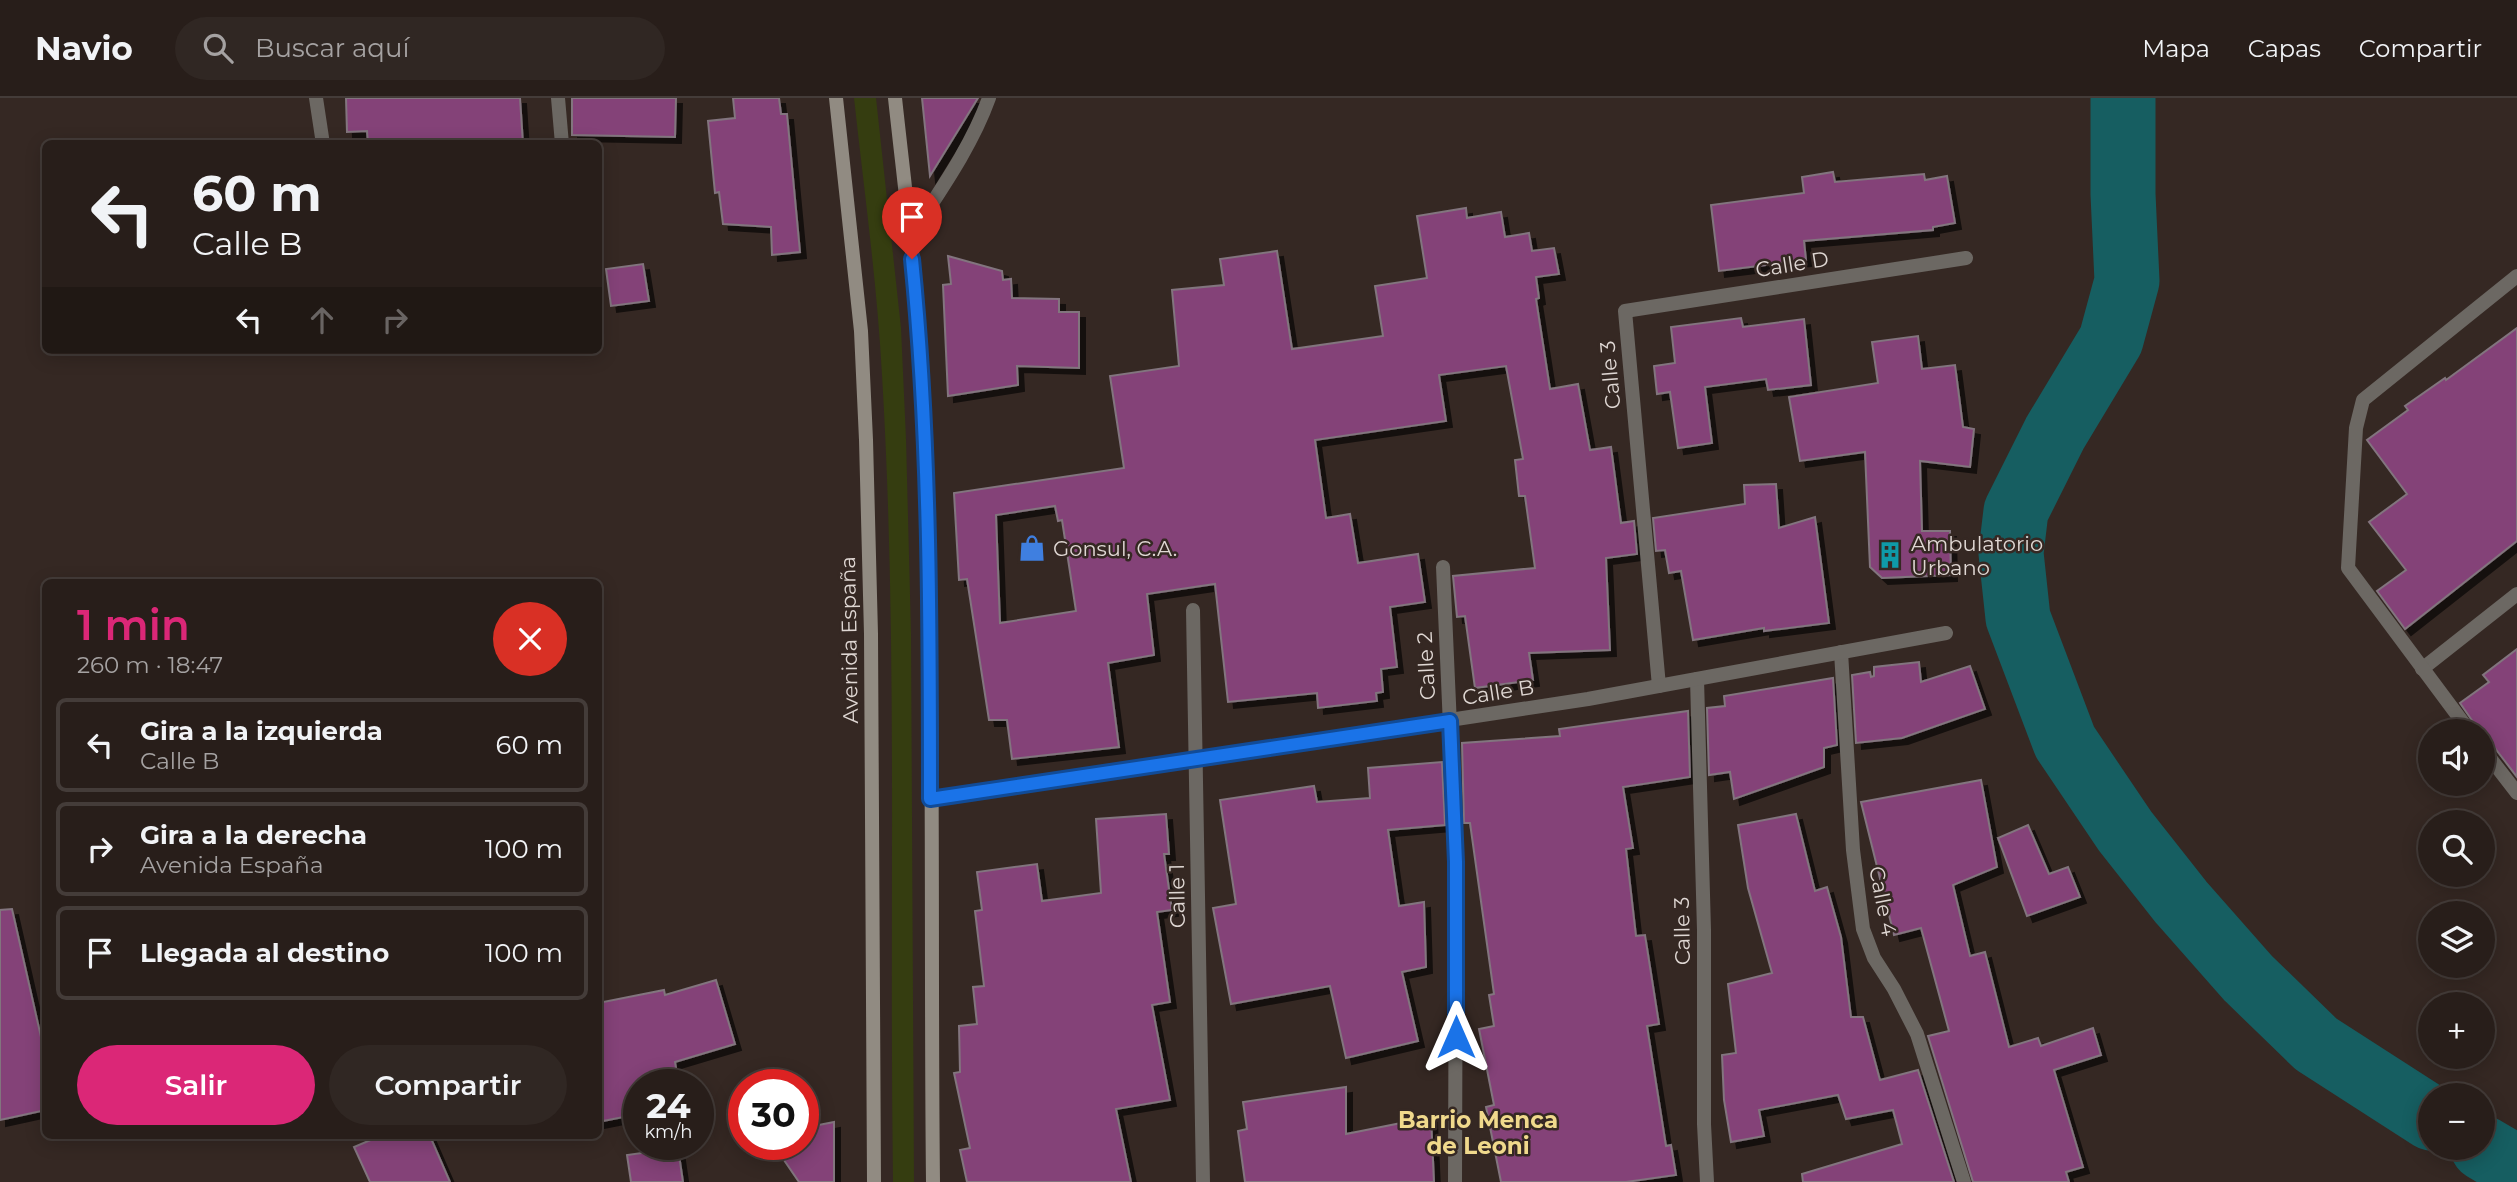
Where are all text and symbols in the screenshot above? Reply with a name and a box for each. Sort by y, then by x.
search box [175,17,665,80]
text: Navio [35,28,133,68]
icon: search [199,29,237,67]
text: Buscar aquí [255,32,409,64]
text: Mapa [2142,34,2210,63]
text: Capas [2248,34,2321,63]
text: Compartir [2359,34,2482,63]
text: 60 m [192,164,322,223]
icon: left [77,168,168,259]
pin [882,187,942,259]
icon: arrive [893,198,931,236]
text: Calle B [192,224,302,263]
street label: Calle D [1754,246,1830,282]
icon: left [230,301,268,339]
icon: ahead [303,301,341,339]
icon: right [376,301,414,339]
street label: Calle 3 [1595,340,1625,410]
place label: Ambulatorio Urbano [1911,531,2043,580]
shop icon: Gonsul, C.A. [1017,533,1047,563]
place label: Gonsul, C.A. [1053,536,1177,561]
building icon: Ambulatorio Urbano [1875,540,1905,570]
street label: Avenida España [835,556,863,724]
text: 1 min [77,599,190,651]
button: close [493,602,567,676]
street label: Calle 2 [1412,631,1440,701]
text: 260 m · 18:47 [77,651,223,679]
street label: Calle B [1460,674,1536,710]
text: Gira a la izquierda [140,715,383,747]
map controls [2418,719,2495,1160]
button: sound [2418,719,2495,796]
icon: left [81,726,119,764]
text: 60 m [496,729,563,761]
text: Calle B [140,747,219,775]
button: search [2418,810,2495,887]
text: Gira a la derecha [140,819,367,851]
icon: right [81,830,119,868]
text: 100 m [485,833,563,865]
text: Avenida España [140,851,323,879]
street label: Calle 1 [1164,864,1190,928]
street label: Calle 4 [1864,864,1902,938]
street label: Calle 3 [1669,897,1695,965]
button: layers [2418,901,2495,978]
icon: arrive [81,934,119,972]
text: Llegada al destino [140,937,389,969]
text: 100 m [485,937,563,969]
button: + [2418,992,2495,1069]
position arrow [1419,1000,1493,1074]
button: Salir [77,1045,315,1125]
button: Compartir [329,1045,567,1125]
speed limit sign: 30 [728,1069,819,1160]
button: − [2418,1083,2495,1160]
text: 24 [646,1084,691,1127]
district label: Barrio Menca de Leoni [1398,1106,1558,1160]
text: km/h [644,1121,693,1143]

